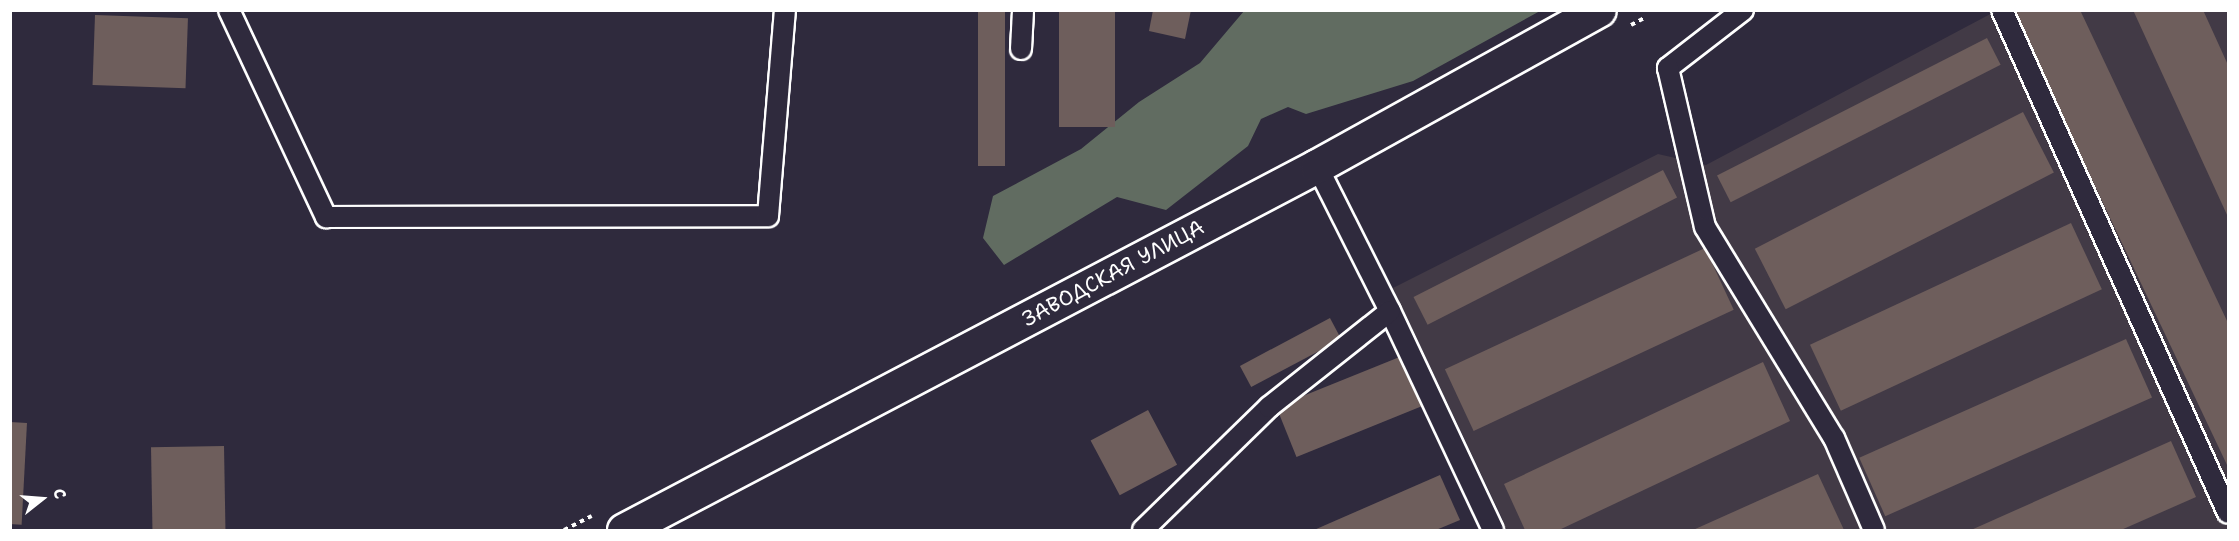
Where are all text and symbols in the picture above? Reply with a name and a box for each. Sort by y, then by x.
street label: ЗАВОДСКАЯ УЛИЦА [1018,214,1208,332]
north arrow [12,469,72,529]
text: С [48,486,71,501]

